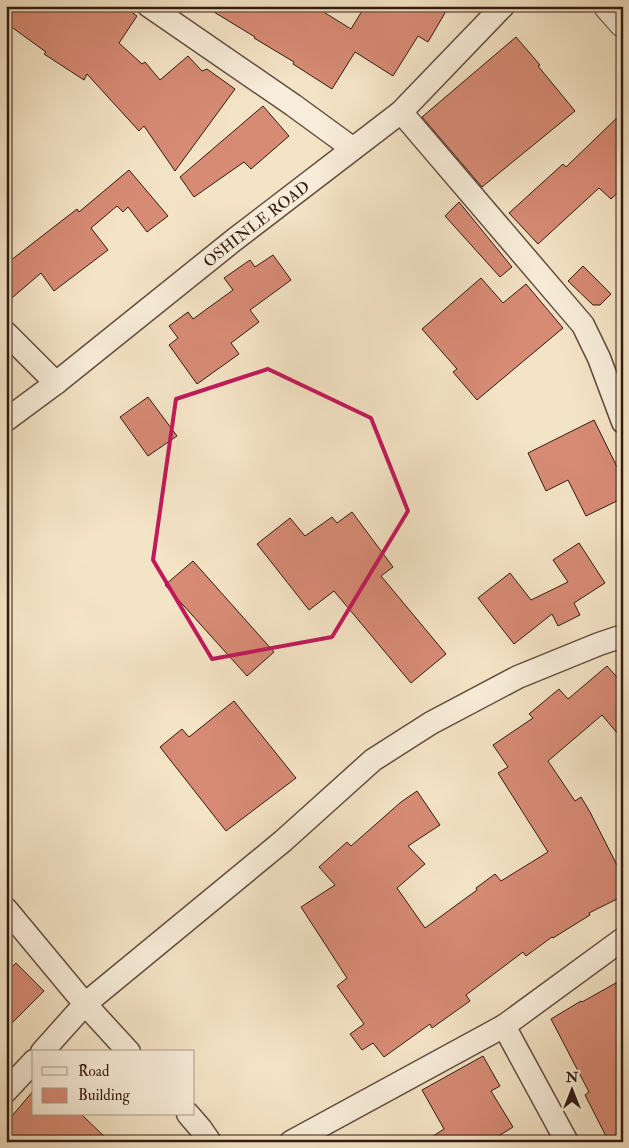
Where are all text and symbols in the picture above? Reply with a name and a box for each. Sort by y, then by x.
street label: OSHINLE ROAD [199,177,314,272]
legend [32,1050,195,1116]
text: Road [78,1062,110,1081]
north arrow [546,1066,596,1116]
text: N [565,1069,579,1086]
text: Building [78,1086,130,1105]

